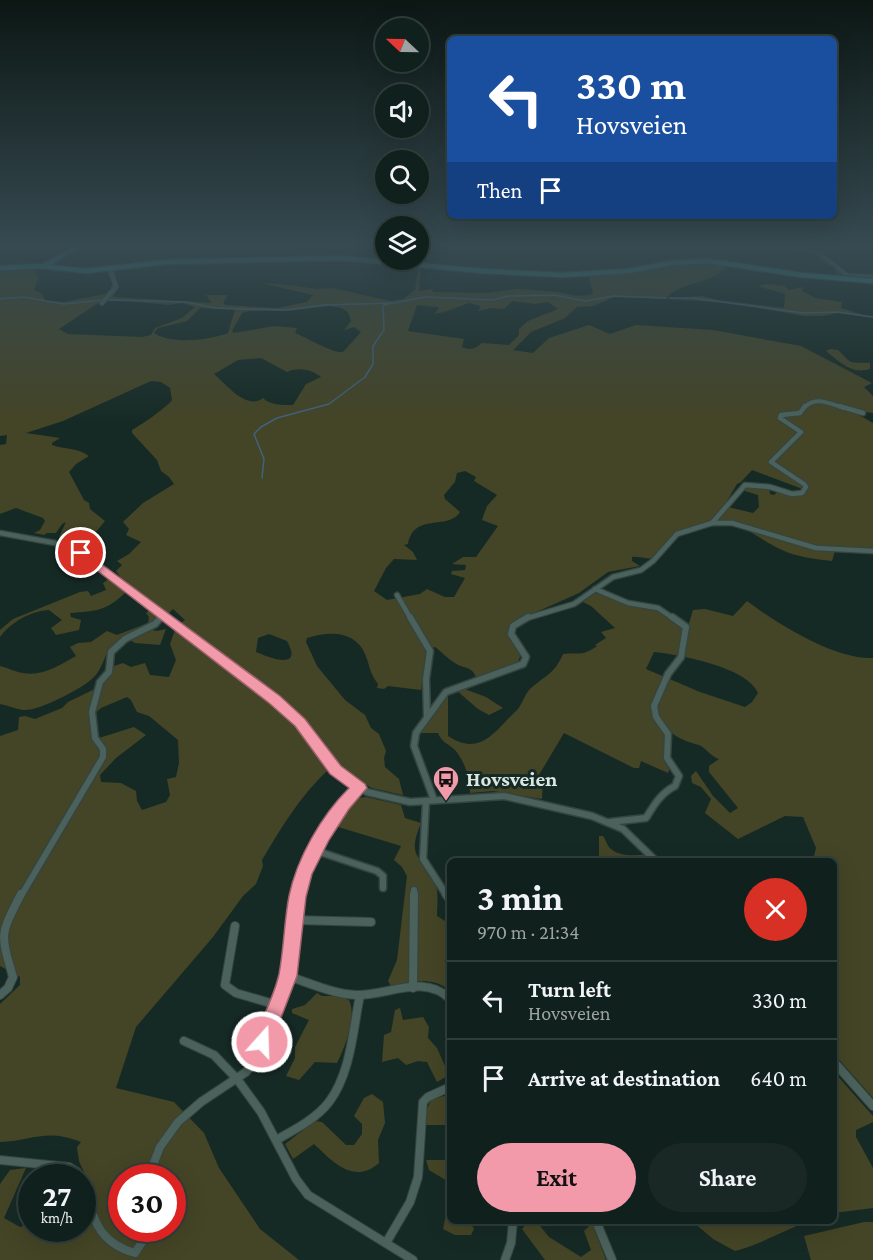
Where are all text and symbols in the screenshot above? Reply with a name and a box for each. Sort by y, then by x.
north arrow [375,18,429,72]
map controls [375,18,429,270]
icon: left [477,60,555,138]
text: 330 m [576,61,686,108]
button: sound [375,84,429,138]
text: Hovsveien [576,110,687,140]
button: search [375,150,429,204]
icon: arrive [534,174,567,207]
text: Then [477,178,522,203]
button: layers [375,216,429,270]
pin [55,527,106,578]
icon: arrive [64,536,97,569]
bus stop icon: Hovsveien [431,764,461,802]
place label: Hovsveien [466,767,557,791]
text: 3 min [477,878,563,918]
button: close [744,878,807,941]
text: 970 m · 21:34 [477,921,580,943]
text: Turn left [528,977,611,1002]
icon: left [477,984,510,1017]
text: 330 m [752,988,807,1013]
text: Hovsveien [528,1002,610,1024]
position arrow [230,1010,294,1074]
icon: arrive [477,1062,510,1095]
text: Arrive at destination [528,1066,720,1091]
text: 640 m [750,1066,807,1091]
button: Exit [477,1143,636,1212]
button: Share [648,1143,807,1212]
speed limit sign: 30 [108,1164,186,1242]
text: 27 [42,1179,72,1212]
text: km/h [41,1210,73,1226]

